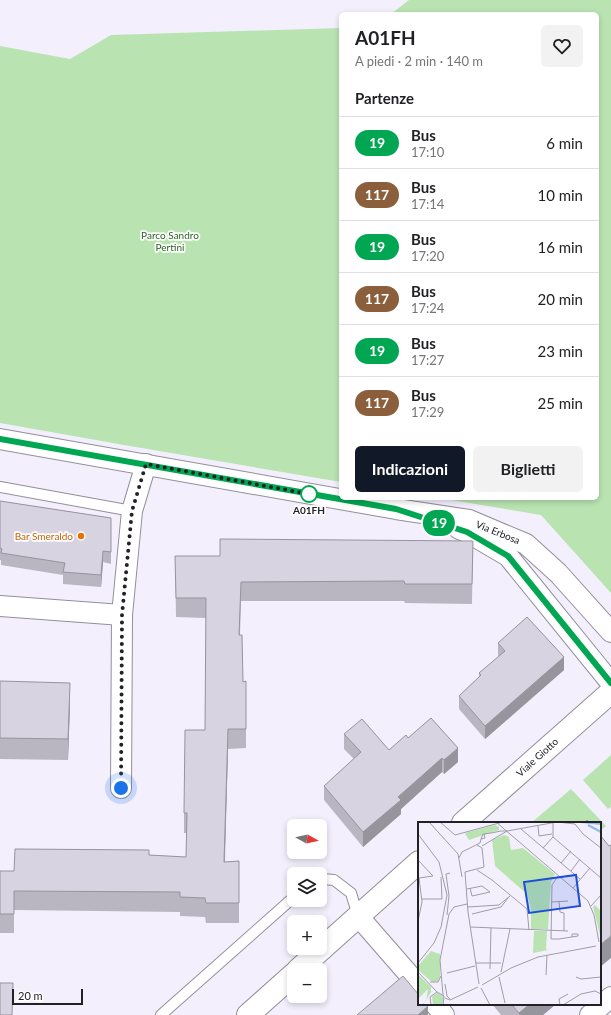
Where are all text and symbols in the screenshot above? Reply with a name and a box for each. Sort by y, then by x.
button: heart [541,25,583,67]
text: A01FH [355,26,416,49]
text: A piedi · 2 min · 140 m [355,53,483,69]
text: Partenze [355,89,414,107]
text: Bus [411,126,436,144]
text: 19 [369,134,385,151]
text: 6 min [546,134,583,152]
text: 17:10 [411,144,444,160]
text: Bus [411,178,436,196]
text: 117 [365,186,389,203]
text: 10 min [537,186,583,204]
text: 17:14 [411,196,444,212]
park label: Parco Sandro Pertini [141,229,199,253]
text: Bus [411,230,436,248]
text: 19 [369,238,385,255]
text: 16 min [537,238,583,256]
text: 17:20 [411,248,444,264]
text: Bus [411,282,436,300]
text: 117 [365,290,389,307]
text: 20 min [537,290,583,308]
text: 17:24 [411,300,444,316]
text: Bus [411,334,436,352]
text: 19 [369,342,385,359]
text: 23 min [537,342,583,360]
text: 17:27 [411,352,444,368]
text: Bus [411,386,436,404]
text: 117 [365,394,389,411]
text: 25 min [537,394,583,412]
text: 17:29 [411,404,444,420]
button: Indicazioni [355,446,465,492]
button: Biglietti [473,446,583,492]
marker: A01FH [300,485,318,503]
place label: A01FH [292,504,325,516]
line badge: 19 [421,510,457,536]
text: 19 [431,514,447,531]
street label: Via Erbosa [474,518,522,546]
place label: Bar Smeraldo [15,530,73,542]
marker: Bar Smeraldo [76,531,86,541]
street label: Viale Giotto [514,735,561,779]
your location [111,778,131,798]
north arrow [287,819,327,859]
map controls [287,819,327,1003]
inset map [418,822,601,1005]
button: layers [287,867,327,907]
button: + [287,915,327,955]
button: − [287,963,327,1003]
scale bar [12,987,83,1006]
text: 20 m [18,989,43,1002]

